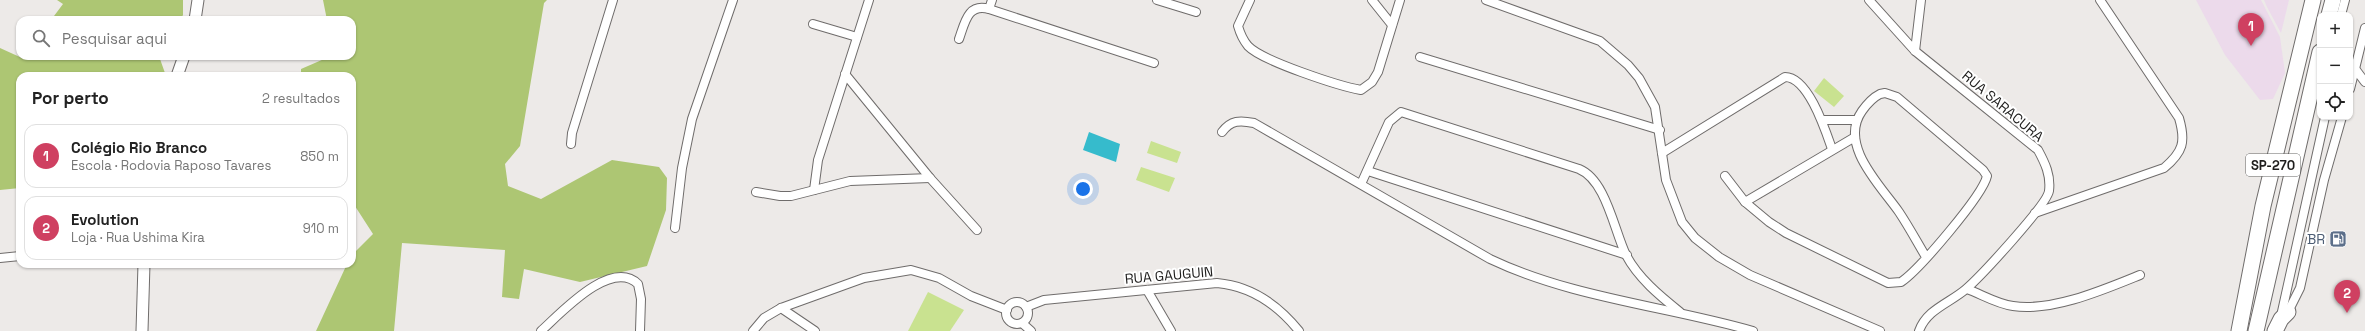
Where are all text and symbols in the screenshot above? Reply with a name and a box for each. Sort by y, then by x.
map controls [2317,12,2353,120]
button: + [2317,12,2353,48]
pin: 1 [2238,13,2264,46]
search box [16,16,356,60]
icon: search [30,27,52,49]
text: Pesquisar aqui [62,29,167,48]
button: − [2317,48,2353,84]
street label: RUA SARACURA [1959,67,2048,145]
button: locate [2317,84,2353,120]
text: Por perto [32,87,109,109]
text: 2 resultados [262,90,340,107]
text: Colégio Rio Branco [71,138,207,157]
text: 1 [43,148,49,165]
text: 850 m [300,148,339,165]
road number: SP-270 [2246,154,2300,176]
text: Escola · Rodovia Raposo Tavares [71,157,271,174]
your location [1073,179,1093,199]
text: Evolution [71,210,139,229]
text: 2 [42,220,50,237]
text: 910 m [303,220,339,237]
text: Loja · Rua Ushima Kira [71,229,205,246]
fuel station icon: BR [2328,229,2348,249]
place label: BR [2307,230,2325,248]
street label: RUA GAUGUIN [1124,262,1214,288]
pin: 2 [2334,280,2360,313]

